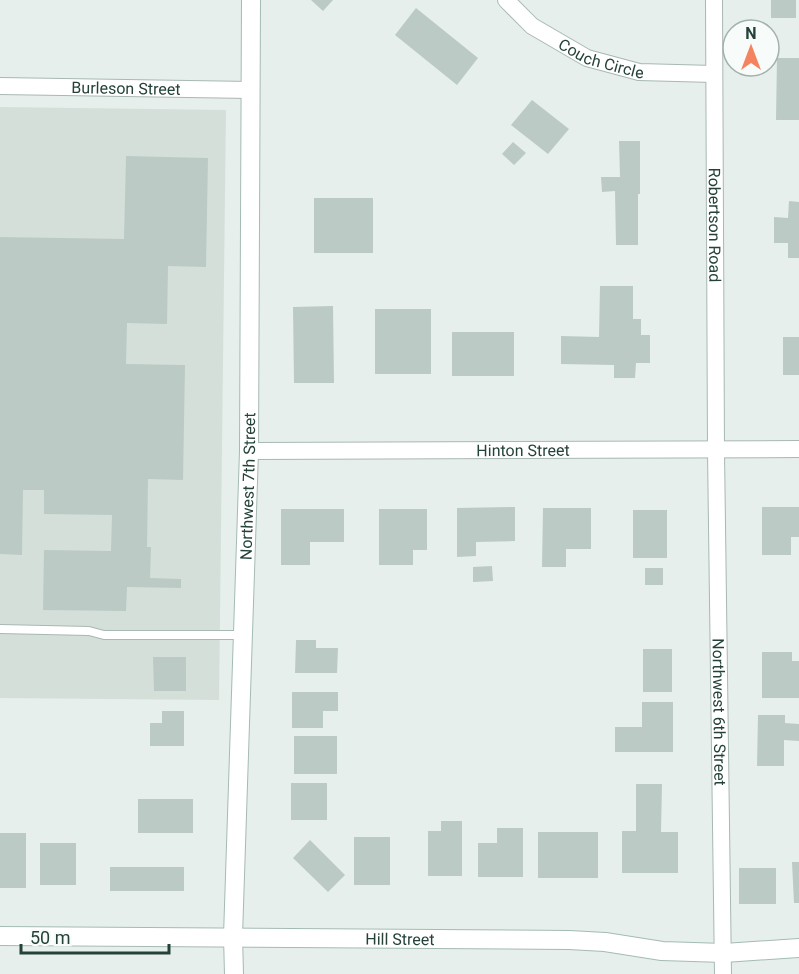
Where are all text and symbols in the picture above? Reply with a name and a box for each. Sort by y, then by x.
north arrow [721,18,781,78]
text: N [745,24,757,43]
street label: Couch Circle [555,34,644,82]
street label: Burleson Street [71,78,181,98]
street label: Robertson Road [705,168,725,282]
street label: Northwest 7th Street [236,412,259,560]
street label: Hinton Street [476,440,570,460]
street label: Northwest 6th Street [709,638,730,786]
scale bar [21,917,170,955]
text: 50 m [30,927,70,948]
street label: Hill Street [365,929,435,949]

